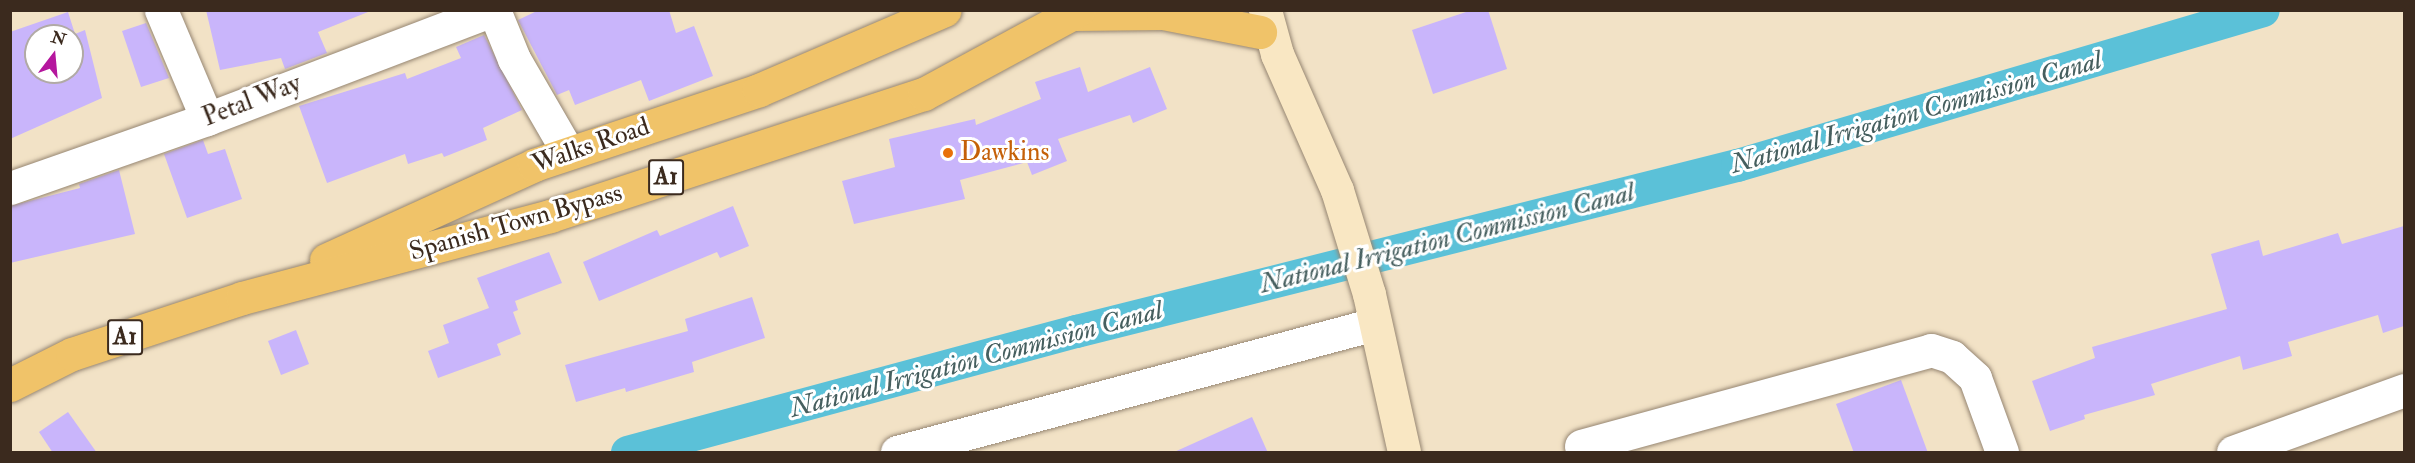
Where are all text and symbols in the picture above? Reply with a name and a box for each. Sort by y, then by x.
north arrow [24,24,84,84]
text: N [49,27,68,50]
water label: National Irrigation Commission Canal [1727,43,2105,181]
street label: Petal Way [198,68,306,134]
street label: Walks Road [528,111,654,181]
place label: Dawkins [960,137,1049,169]
marker: Dawkins [941,146,955,160]
road number: A1 [648,156,684,198]
water label: National Irrigation Commission Canal [1257,176,1637,300]
street label: Spanish Town Bypass [406,178,626,268]
water label: National Irrigation Commission Canal [786,294,1166,424]
road number: A1 [107,316,143,358]

